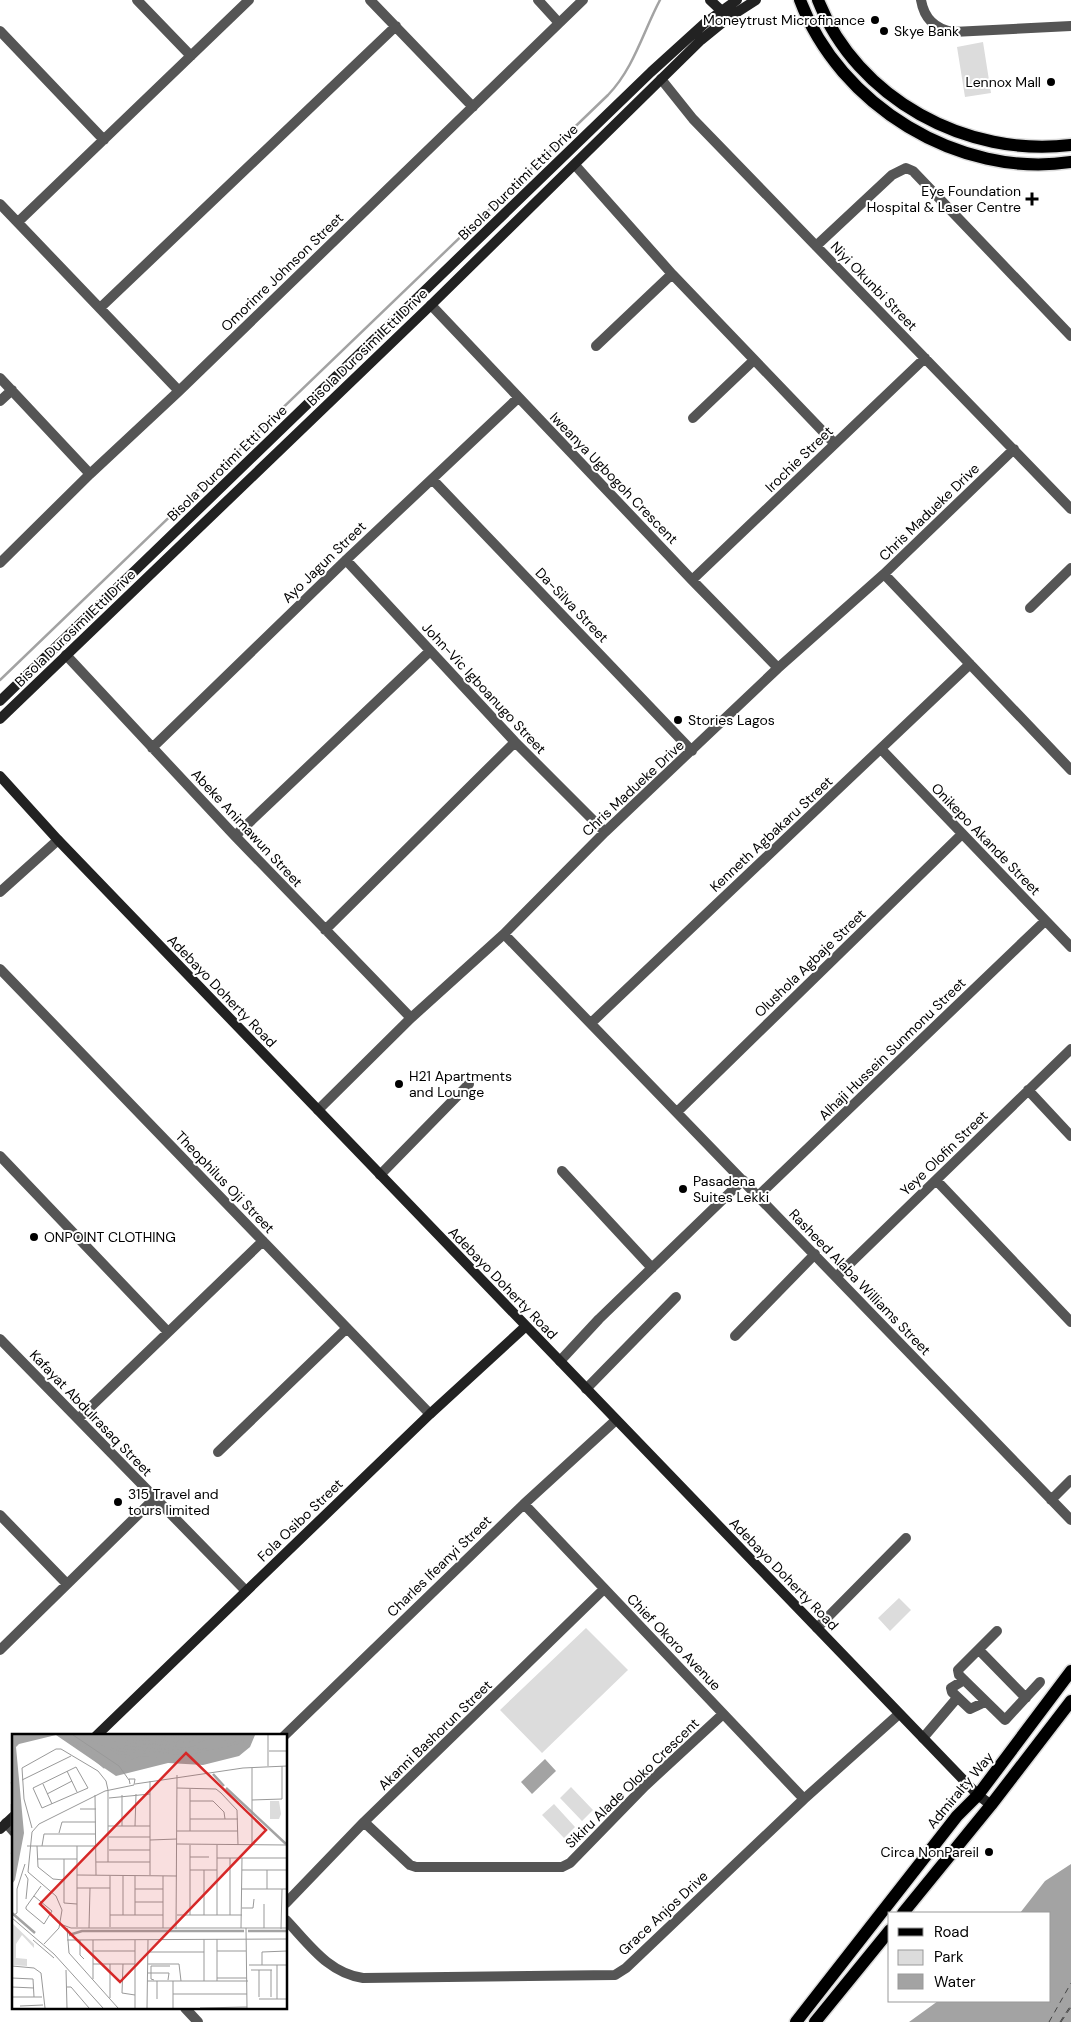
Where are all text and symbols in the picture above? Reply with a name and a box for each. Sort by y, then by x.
place label: Moneytrust Microfinance [703,11,865,29]
marker: Moneytrust Microfinance [869,14,881,26]
place label: Skye Bank [894,22,959,40]
marker: Skye Bank [878,25,890,37]
place label: Lennox Mall [966,73,1041,91]
marker: Lennox Mall [1045,76,1057,88]
street label: Bisola Durotimi Etti Drive [454,120,582,244]
place label: Eye Foundation Hospital & Laser Centre [867,182,1021,216]
marker: Eye Foundation Hospital & Laser Centre [1025,192,1039,206]
street label: Omorinre Johnson Street [217,209,347,335]
street label: Niyi Okunbi Street [827,238,921,334]
street label: Bisola Durosimi Etti Drive [303,284,431,410]
street label: Bisola Durotimi Etti Drive [163,401,291,525]
street label: Iweanya Ugbogoh Crescent [546,408,682,548]
street label: Irochie Street [761,422,837,496]
street label: Chris Madueke Drive [875,459,983,565]
street label: Ayo Jagun Street [278,517,370,607]
street label: Da-Silva Street [532,564,612,646]
street label: Bisola Durosimi Etti Drive [11,565,139,691]
street label: John-Vic Igboanugo Street [418,618,550,758]
place label: Stories Lagos [688,711,775,729]
marker: Stories Lagos [672,714,684,726]
street label: Chris Madueke Drive [578,736,688,840]
street label: Abeke Animawun Street [188,765,306,891]
street label: Kenneth Agbakaru Street [706,772,836,896]
street label: Onikepo Akande Street [928,779,1044,899]
street label: Olushola Agbaje Street [750,905,870,1021]
street label: Adebayo Doherty Road [164,931,280,1051]
street label: Alhaji Hussein Sunmonu Street [815,974,969,1124]
place label: H21 Apartments and Lounge [409,1067,512,1101]
marker: H21 Apartments and Lounge [393,1078,405,1090]
street label: Yeye Olofin Street [896,1107,992,1199]
street label: Theophilus Oji Street [172,1127,278,1237]
place label: Pasadena Suites Lekki [693,1172,769,1206]
marker: Pasadena Suites Lekki [677,1183,689,1195]
street label: Rasheed Alaba Williams Street [785,1205,935,1359]
street label: Adebayo Doherty Road [445,1223,561,1343]
place label: ONPOINT CLOTHING [44,1228,176,1246]
marker: ONPOINT CLOTHING [28,1231,40,1243]
street label: Kafayat Abdulrasaq Street [26,1346,156,1480]
street label: Fola Osibo Street [254,1475,346,1565]
place label: 315 Travel and tours limited [128,1485,219,1519]
marker: 315 Travel and tours limited [112,1496,124,1508]
street label: Charles Ifeanyi Street [383,1511,495,1621]
street label: Adebayo Doherty Road [726,1514,842,1634]
street label: Chief Okoro Avenue [623,1590,725,1694]
street label: Akanni Bashorun Street [374,1676,496,1794]
street label: Sikiru Alade Oloko Crescent [561,1714,703,1852]
inset map [12,1734,288,2010]
street label: Admiralty Way [923,1748,997,1832]
place label: Circa NonPareil [881,1843,979,1861]
marker: Circa NonPareil [983,1846,995,1858]
street label: Grace Anjos Drive [614,1867,712,1959]
legend [888,1912,1051,2002]
text: Road [934,1922,969,1942]
text: Park [934,1947,964,1967]
text: Water [934,1972,976,1992]

